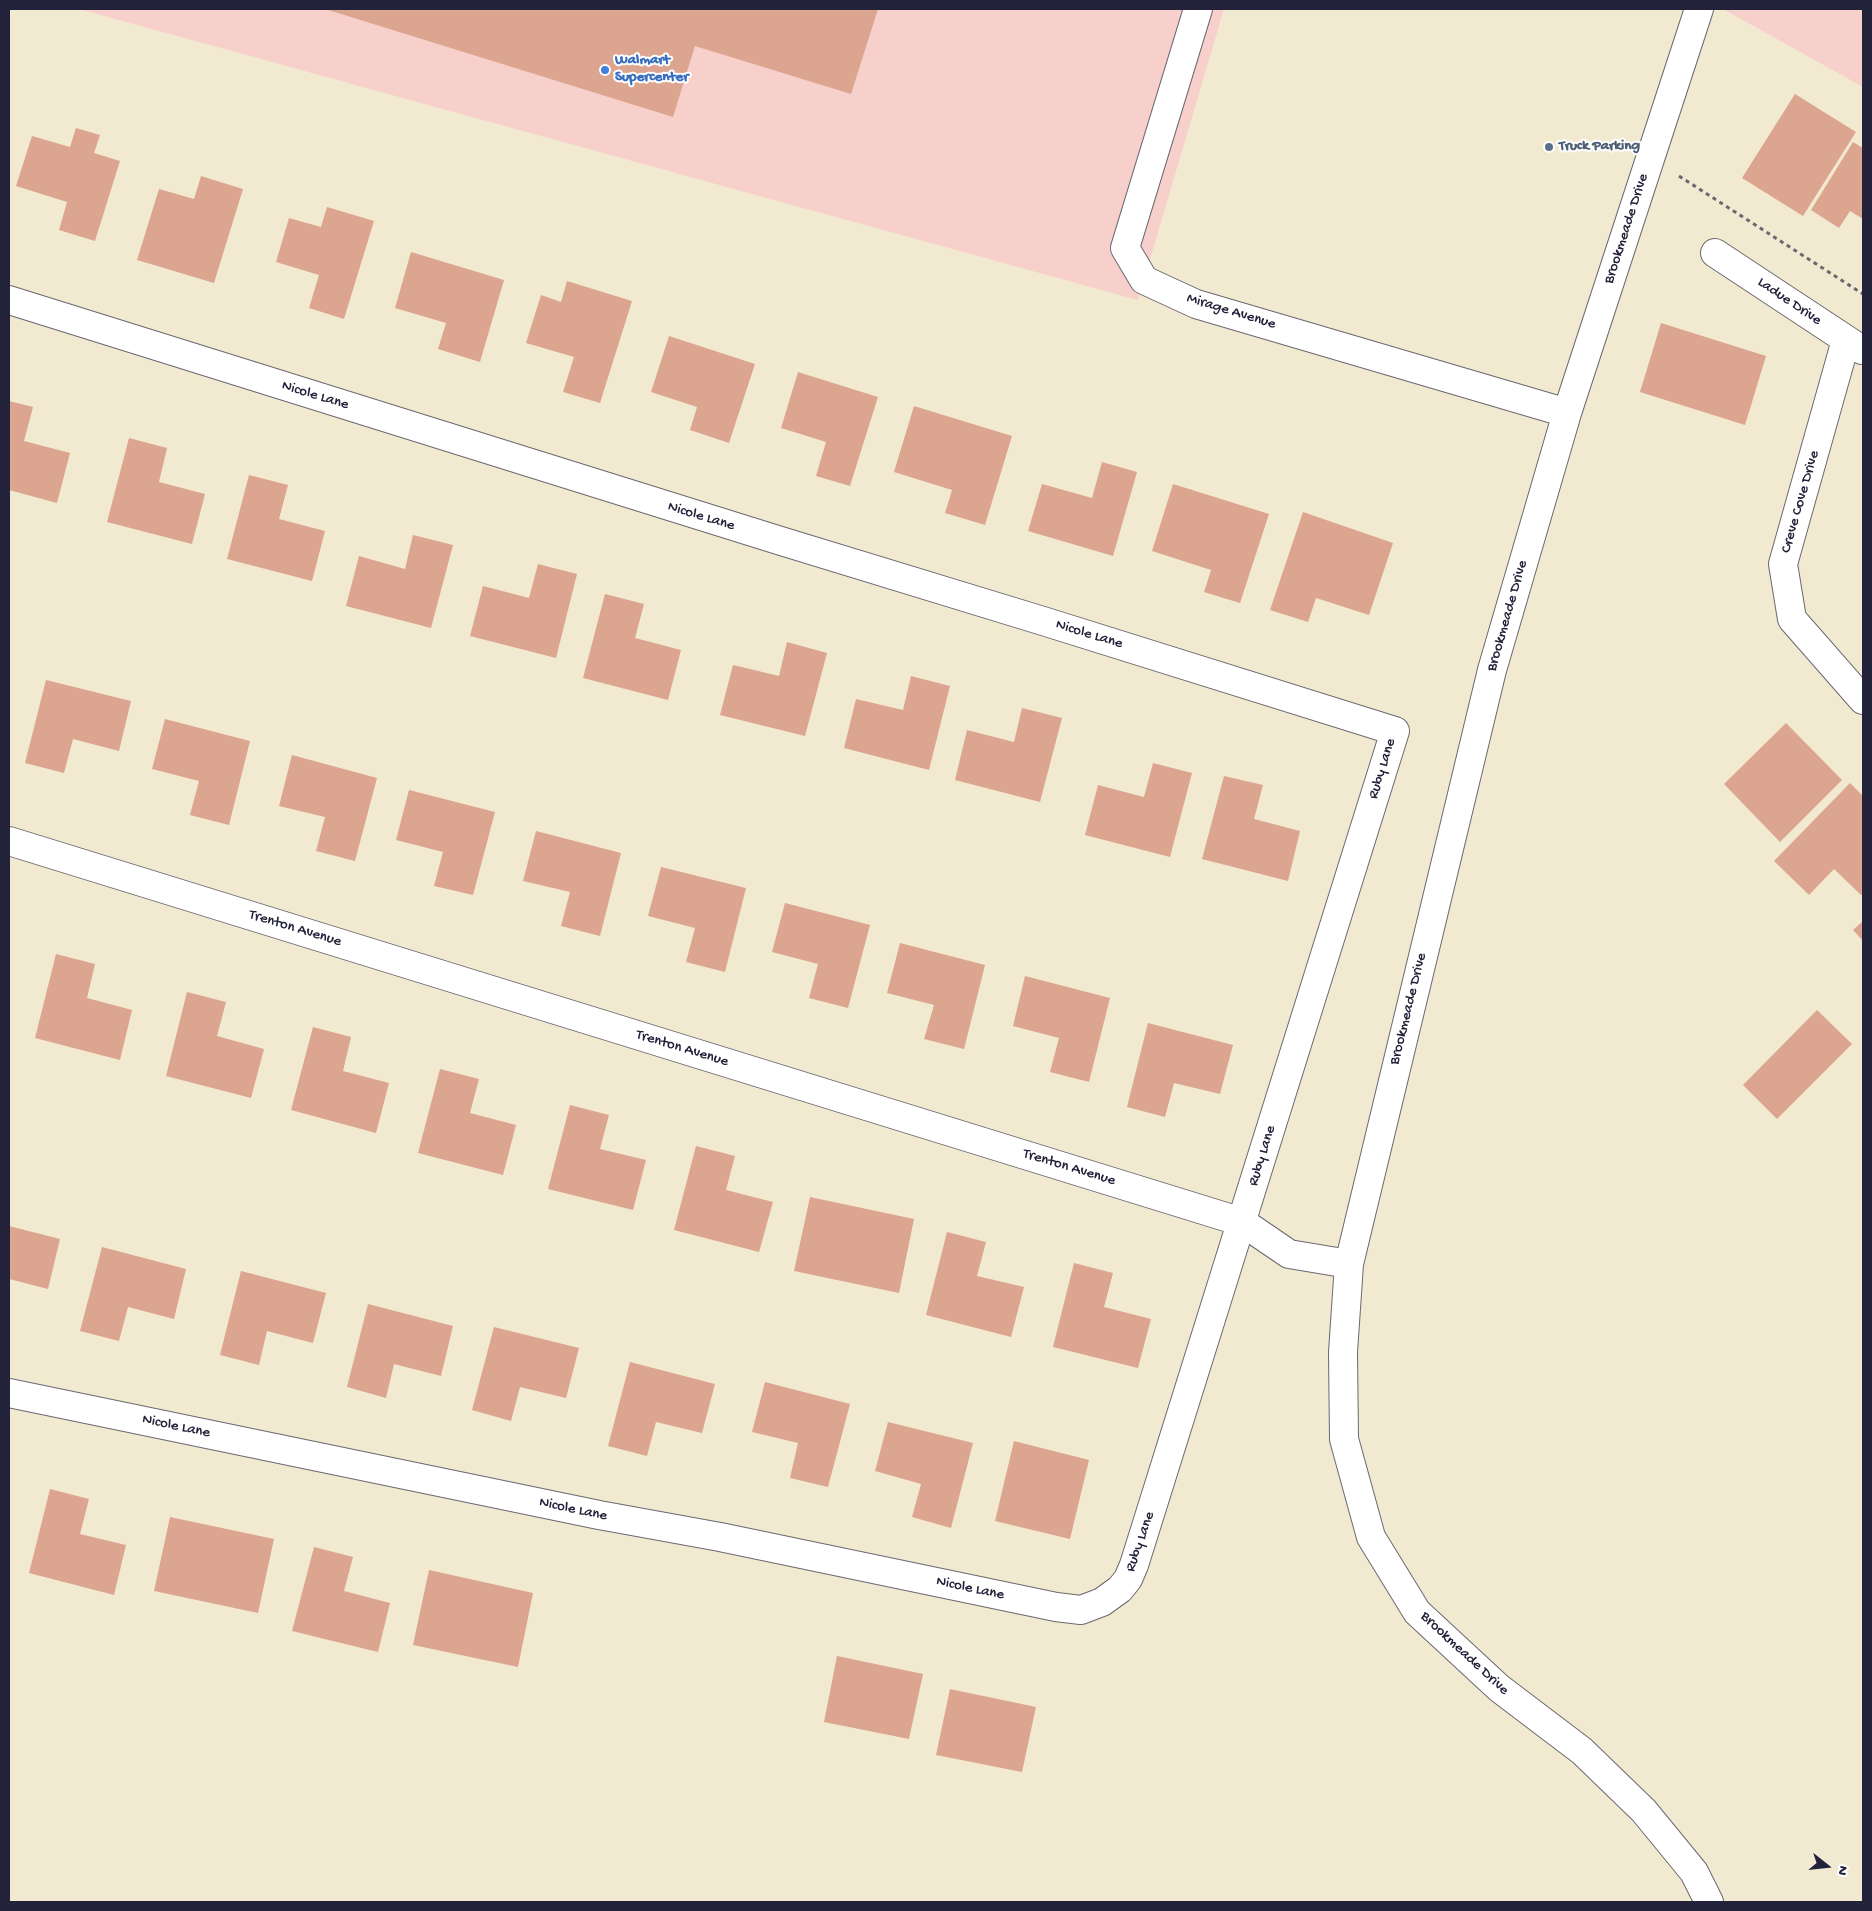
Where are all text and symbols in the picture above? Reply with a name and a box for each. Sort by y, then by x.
place label: Walmart Supercenter [615,52,689,87]
marker: Walmart Supercenter [599,64,611,76]
place label: Truck Parking [1559,138,1640,156]
marker: Truck Parking [1543,141,1555,153]
street label: Brookmeade Drive [1601,172,1653,286]
street label: Ladue Drive [1753,274,1825,330]
street label: Mirage Avenue [1184,290,1278,334]
street label: Nicole Lane [279,377,351,415]
street label: Creve Cove Drive [1778,449,1824,555]
street label: Nicole Lane [665,498,737,536]
street label: Brookmeade Drive [1484,558,1532,674]
street label: Nicole Lane [1053,616,1125,654]
street label: Ruby Lane [1365,737,1401,801]
street label: Trenton Avenue [247,906,343,952]
street label: Brookmeade Drive [1386,951,1432,1067]
street label: Trenton Avenue [634,1026,730,1072]
street label: Ruby Lane [1245,1124,1281,1188]
street label: Trenton Avenue [1021,1145,1117,1191]
street label: Nicole Lane [140,1411,212,1443]
street label: Nicole Lane [537,1494,609,1526]
street label: Ruby Lane [1122,1510,1160,1574]
street label: Nicole Lane [934,1573,1006,1605]
street label: Brookmeade Drive [1416,1608,1512,1700]
north arrow [1802,1841,1852,1891]
text: N [1832,1864,1851,1877]

